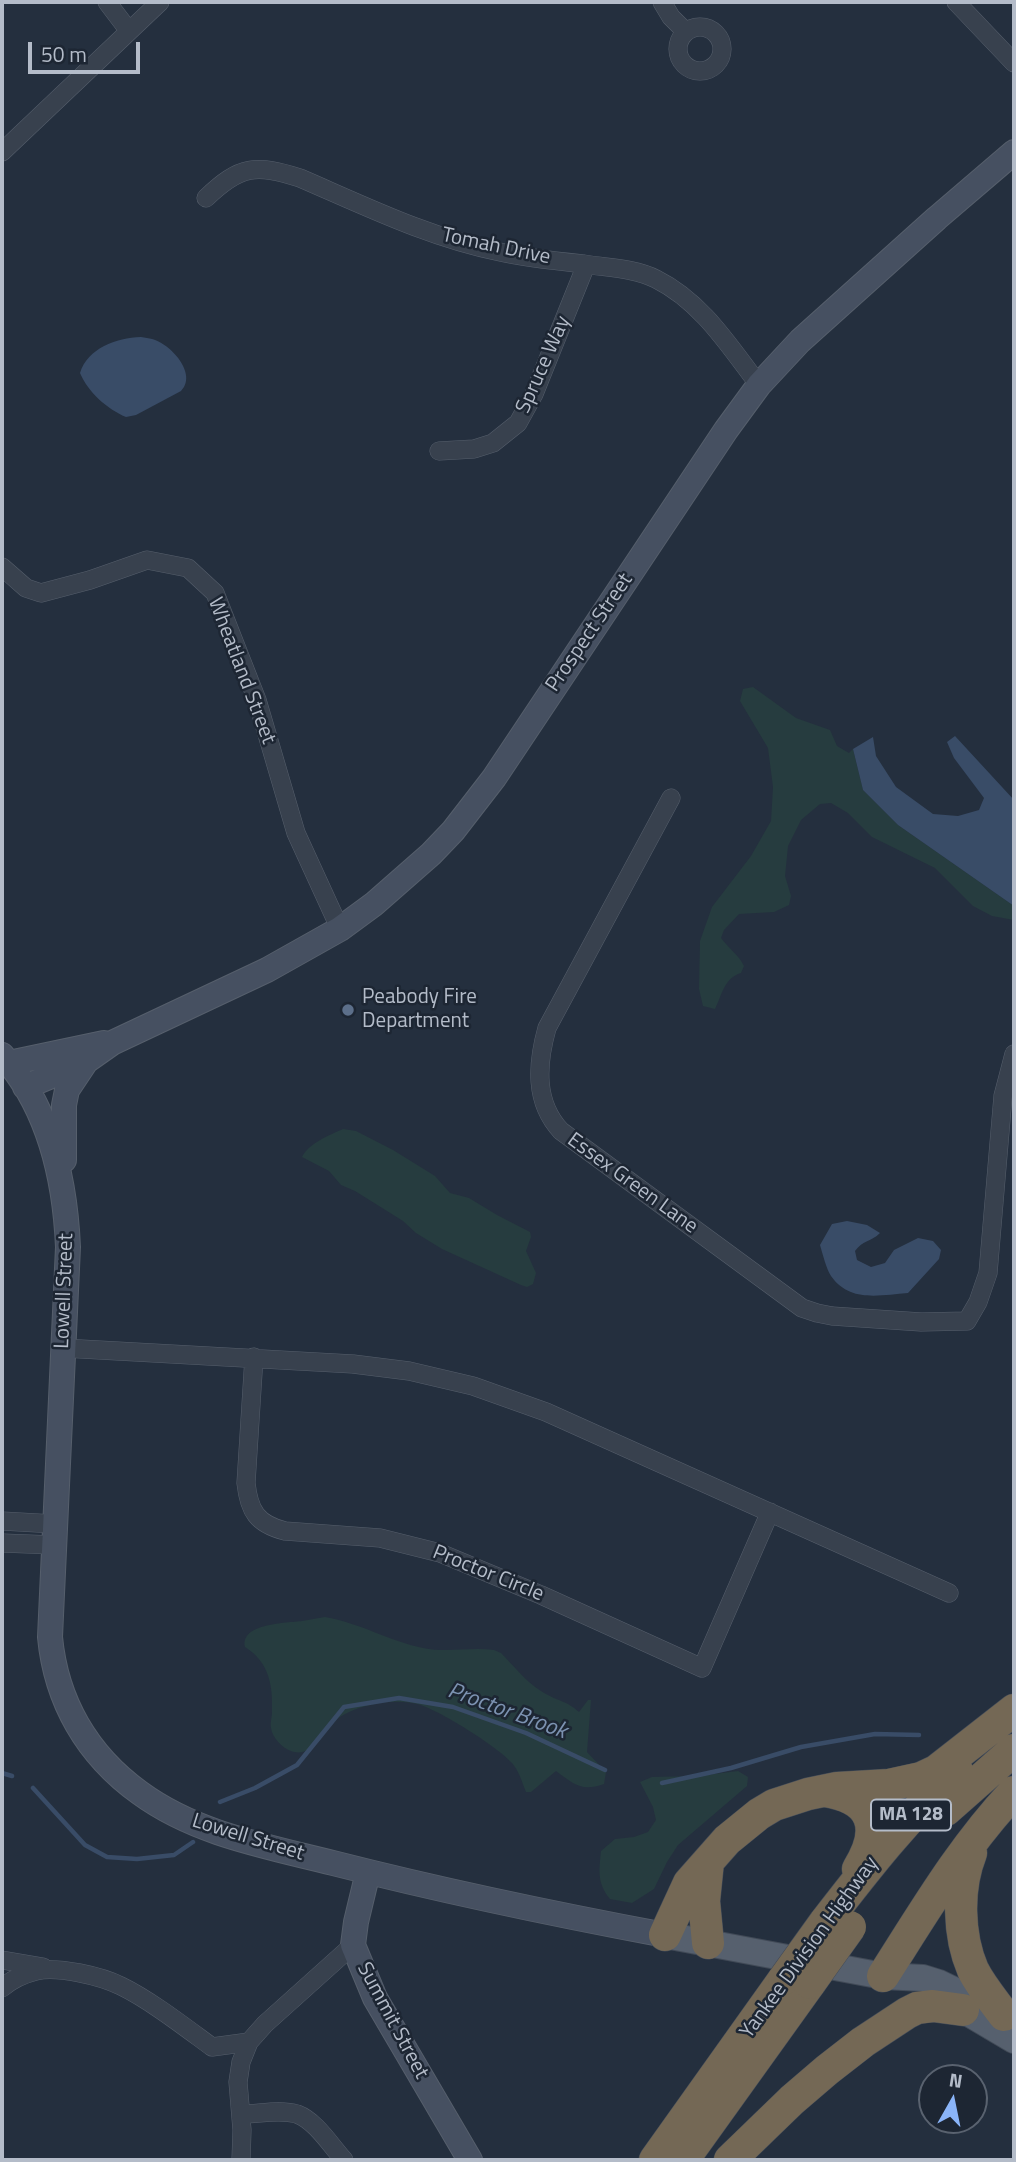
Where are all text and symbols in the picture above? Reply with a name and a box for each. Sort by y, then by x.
scale bar [32,28,144,72]
text: 50 m [41,38,87,70]
street label: Tomah Drive [440,223,552,271]
street label: Spruce Way [511,312,577,418]
street label: Prospect Street [541,569,639,697]
street label: Wheatland Street [201,594,281,748]
place label: Peabody Fire Department [362,985,477,1035]
marker: Peabody Fire Department [340,1002,356,1018]
street label: Essex Green Lane [562,1128,702,1240]
street label: Lowell Street [50,1233,80,1349]
street label: Proctor Circle [429,1540,547,1608]
water label: Proctor Brook [444,1678,570,1746]
road number: MA 128 [871,1800,951,1830]
street label: Lowell Street [189,1809,307,1867]
street label: Yankee Division Highway [736,1852,884,2044]
street label: Summit Street [351,1958,433,2084]
north arrow [918,2064,988,2134]
text: N [947,2064,965,2095]

